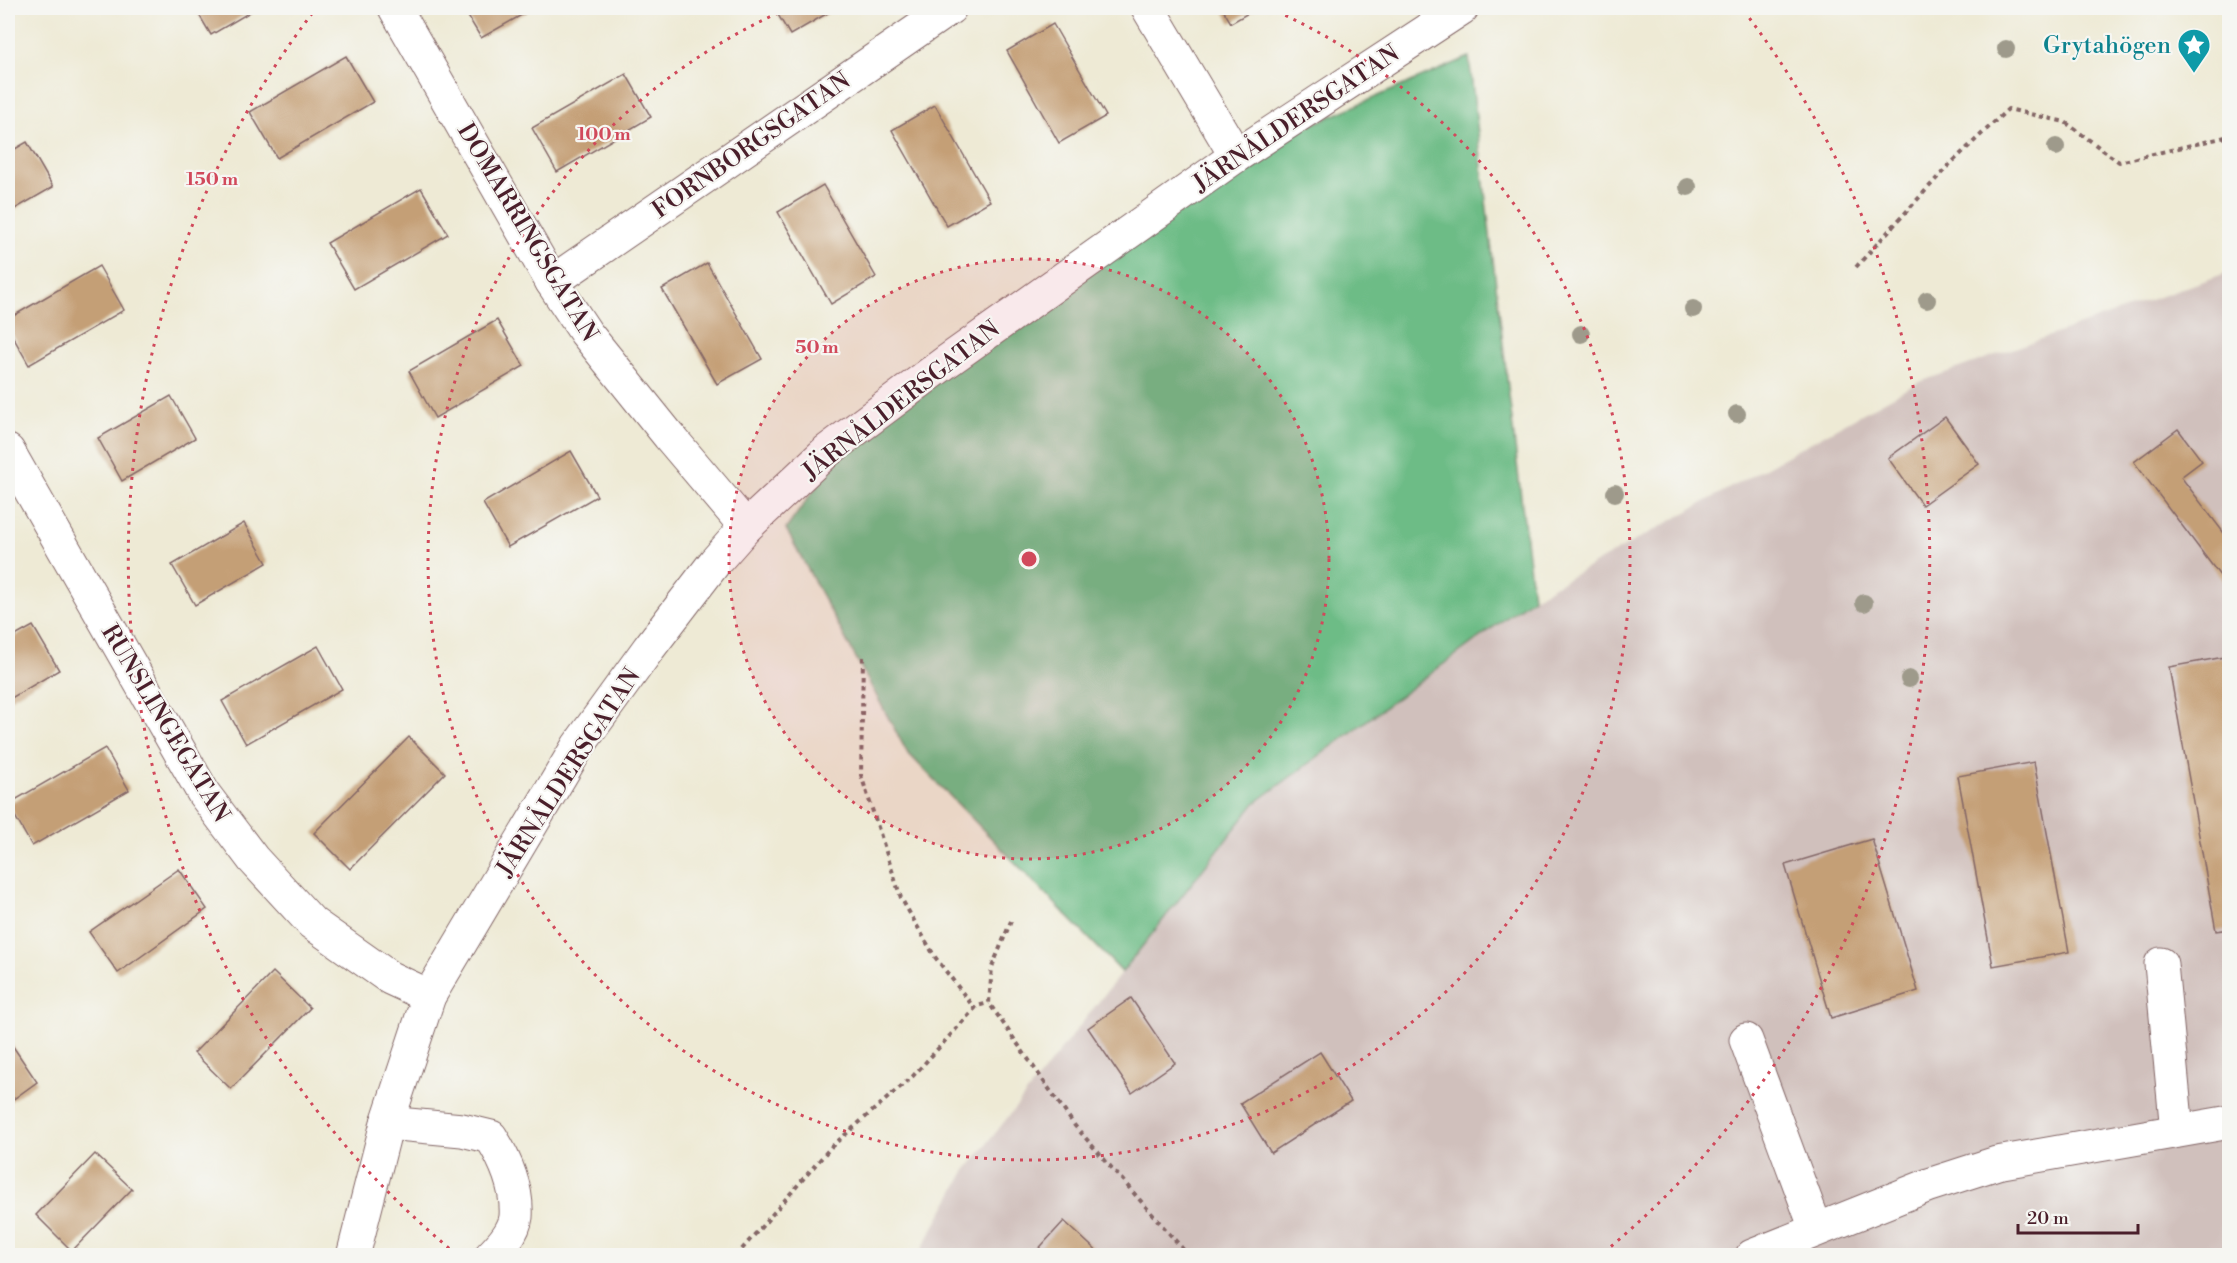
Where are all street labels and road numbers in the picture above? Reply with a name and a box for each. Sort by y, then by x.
street label: JÄRNÅLDERSGATAN [1186,38,1405,200]
street label: FORNBORGSGATAN [647,66,857,226]
street label: DOMARRINGSGATAN [450,118,604,347]
street label: JÄRNÅLDERSGATAN [796,314,1006,488]
street label: RUNSLINGEGATAN [94,619,236,828]
street label: JÄRNÅLDERSGATAN [489,662,647,883]

